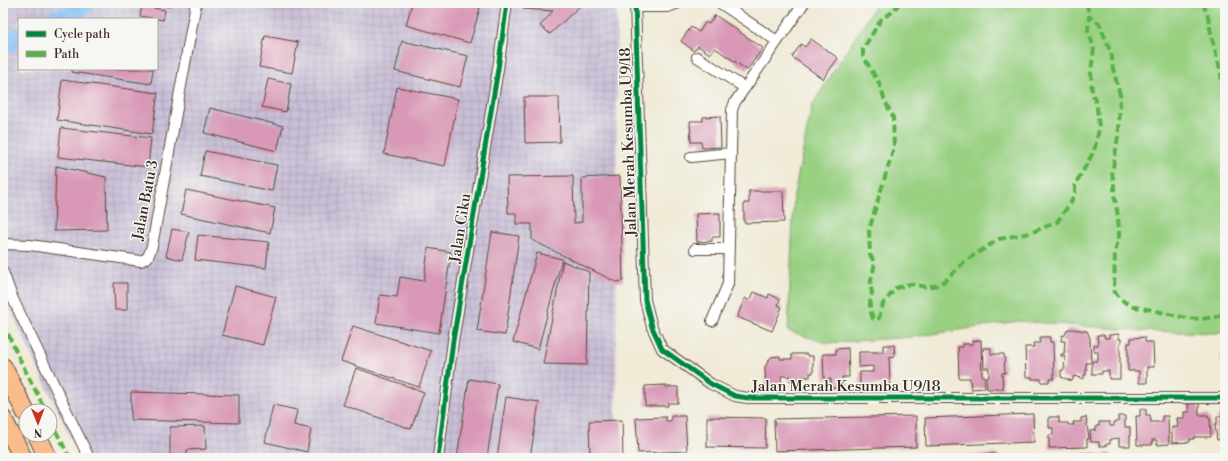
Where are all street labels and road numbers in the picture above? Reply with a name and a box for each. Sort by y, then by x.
street label: Jalan Merah Kesumba U9/18 [616,47,641,238]
street label: Jalan Batu 3 [128,158,163,243]
street label: Jalan Ciku [445,192,475,265]
street label: Jalan Merah Kesumba U9/18 [750,377,941,396]

